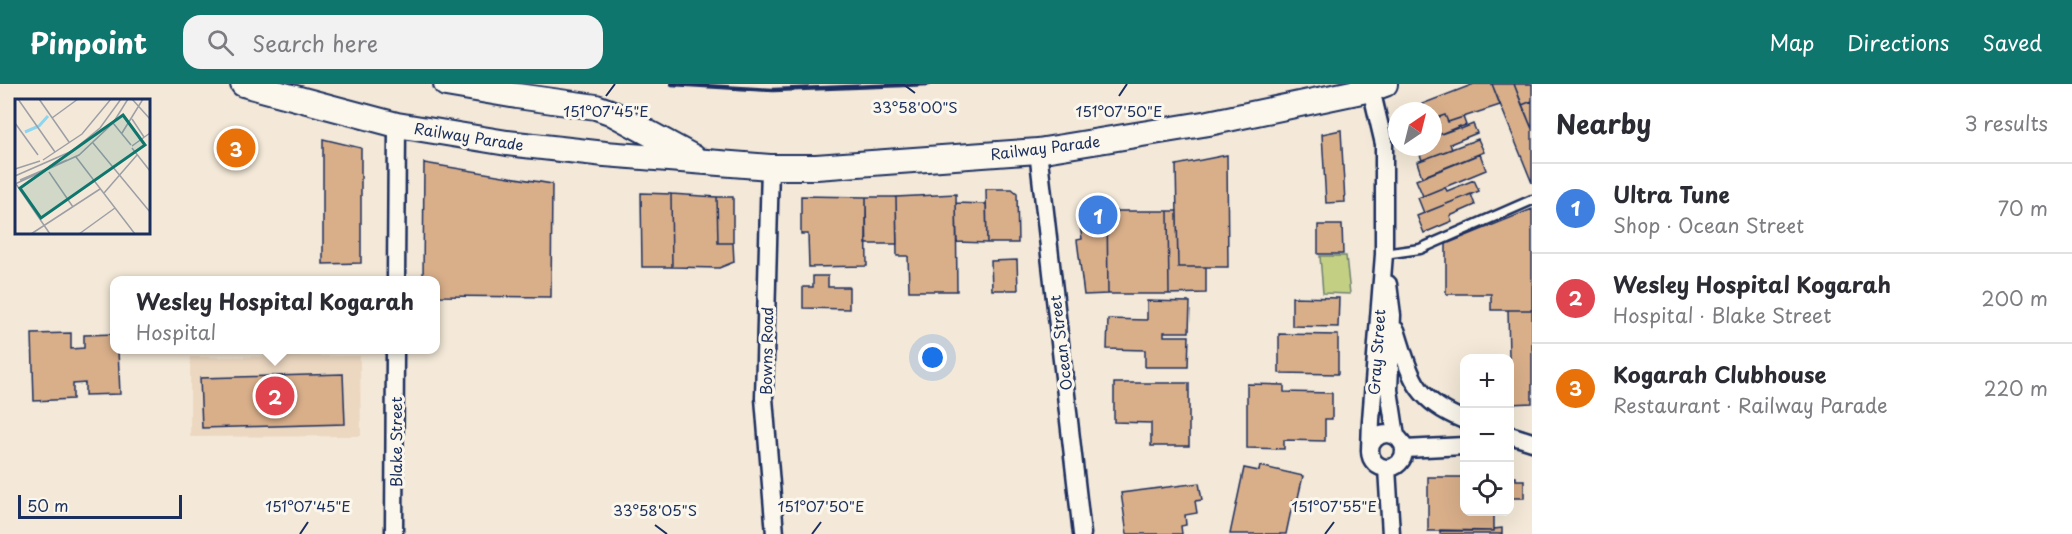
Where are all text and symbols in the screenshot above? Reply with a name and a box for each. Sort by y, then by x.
search box [183,15,603,69]
text: Pinpoint [30,21,147,64]
icon: search [204,26,237,59]
text: Search here [252,26,378,59]
text: Map [1769,26,1814,58]
text: Directions [1847,26,1949,58]
text: Saved [1982,26,2042,58]
text: 33°58'00"S [872,95,958,118]
inset map [15,99,150,234]
text: 151°07'45"E [563,99,649,122]
text: 151°07'50"E [1076,99,1162,122]
north arrow [1388,102,1442,156]
text: Nearby [1556,104,1651,143]
text: 3 results [1965,108,2048,138]
street label: Railway Parade [413,116,525,156]
pin: 3 [216,126,256,170]
street label: Railway Parade [989,129,1101,165]
text: Ultra Tune [1613,177,1730,210]
pin: 1 [1078,192,1118,238]
text: 1 [1571,193,1580,223]
text: 70 m [1998,193,2048,223]
text: Shop · Ocean Street [1613,210,1804,240]
text: Wesley Hospital Kogarah [1613,267,1891,300]
popup [110,276,440,354]
text: 2 [1568,283,1583,313]
text: 200 m [1981,283,2048,313]
text: Wesley Hospital Kogarah [136,284,414,317]
street label: Ocean Street [1043,294,1077,392]
text: Hospital · Blake Street [1613,300,1831,330]
street label: Bowns Road [754,307,778,395]
street label: Gray Street [1362,308,1390,396]
text: Hospital [136,317,216,347]
your location [918,343,947,372]
map controls [1460,354,1514,516]
button: + [1460,354,1514,408]
text: Kogarah Clubhouse [1613,357,1827,390]
text: 3 [1569,373,1582,403]
text: 220 m [1984,373,2048,403]
pin: 2 [256,374,294,418]
text: Restaurant · Railway Parade [1613,390,1888,420]
street label: Blake Street [384,397,407,487]
button: − [1460,408,1514,462]
button: locate [1460,462,1514,516]
scale bar [18,492,182,520]
text: 50 m [27,493,68,517]
text: 151°07'45"E [265,494,351,517]
text: 151°07'50"E [778,494,864,517]
text: 151°07'55"E [1291,494,1377,517]
text: 33°58'05"S [613,498,697,521]

